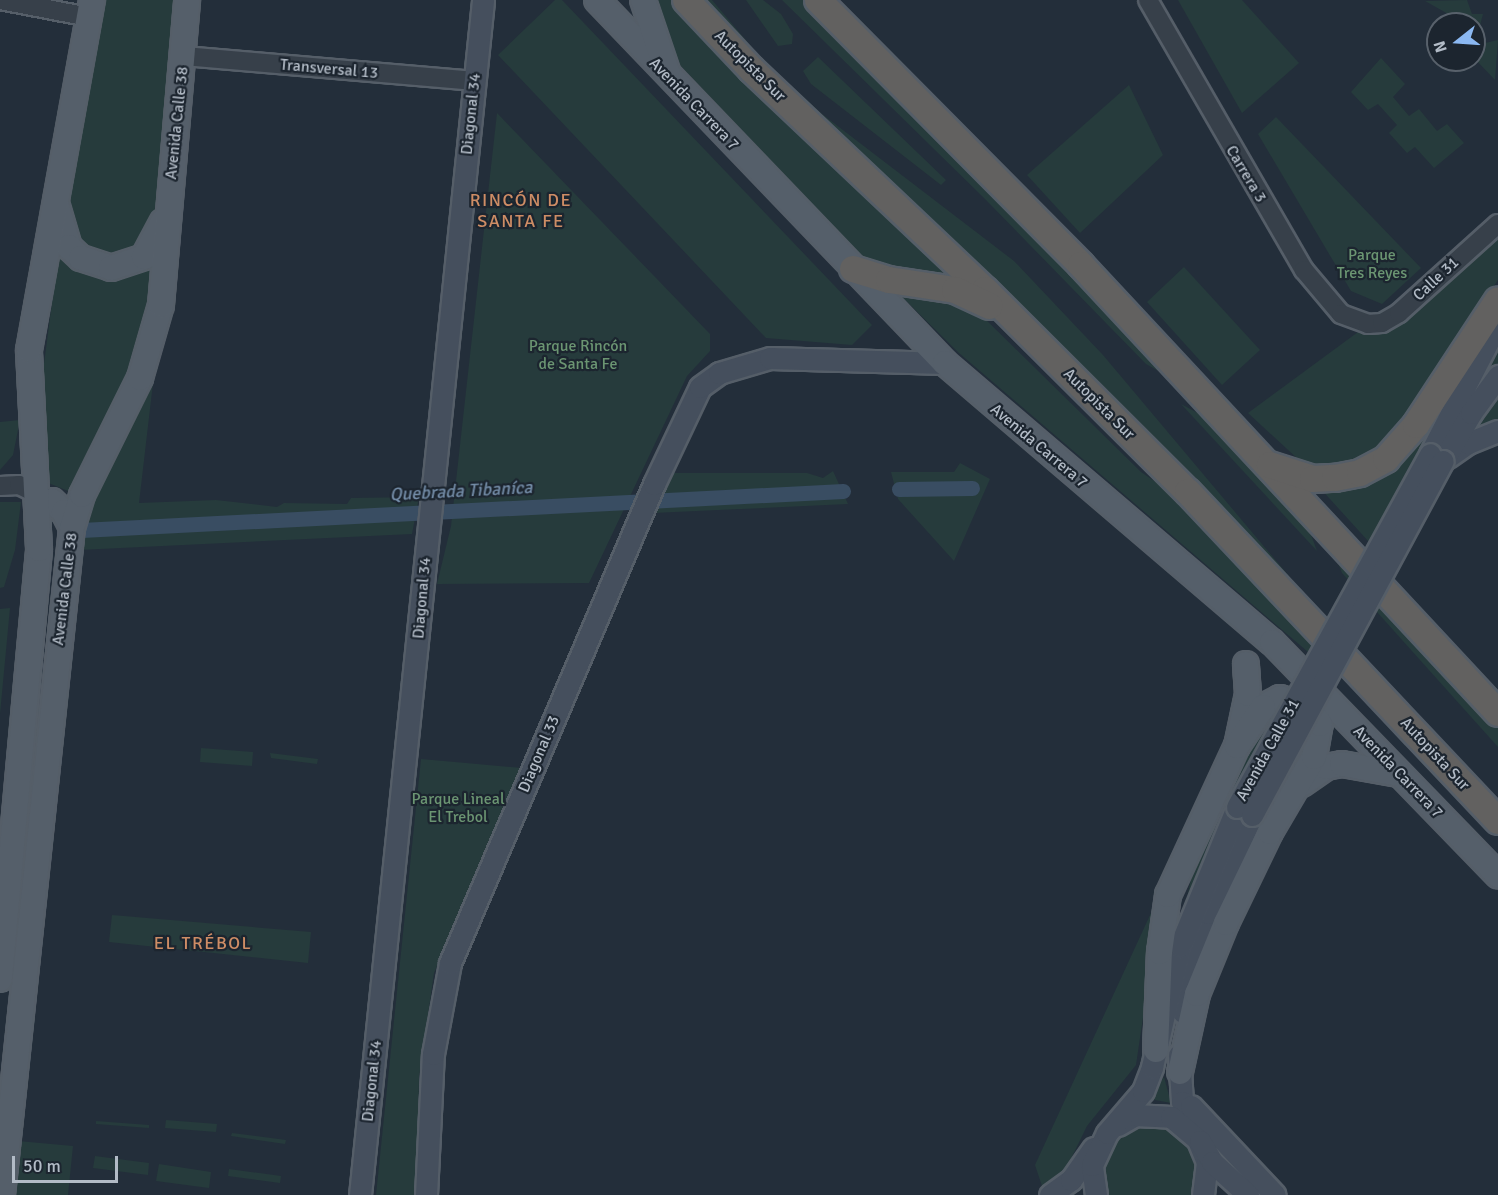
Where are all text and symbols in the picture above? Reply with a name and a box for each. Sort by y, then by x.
north arrow [1426,12,1486,72]
street label: Autopista Sur [710,26,790,106]
text: N [1430,38,1452,55]
street label: Avenida Carrera 7 [645,54,743,154]
street label: Transversal 13 [279,55,379,83]
street label: Avenida Calle 38 [162,66,192,180]
street label: Diagonal 34 [457,72,485,156]
street label: Carrera 3 [1221,142,1271,206]
district label: RINCÓN DE SANTA FE [470,190,572,232]
park label: Parque Tres Reyes [1337,245,1407,283]
street label: Calle 31 [1409,253,1463,305]
park label: Parque Rincón de Santa Fe [529,336,627,374]
street label: Autopista Sur [1059,364,1139,444]
street label: Avenida Carrera 7 [986,400,1092,492]
water label: Quebrada Tibaníca [389,476,533,506]
street label: Avenida Calle 38 [49,532,81,646]
street label: Diagonal 34 [409,556,435,640]
street label: Avenida Calle 31 [1232,696,1304,804]
street label: Diagonal 33 [514,713,564,795]
street label: Autopista Sur [1396,714,1474,794]
street label: Avenida Carrera 7 [1349,722,1447,822]
park label: Parque Lineal El Trebol [411,789,505,827]
district label: EL TRÉBOL [154,932,252,954]
street label: Diagonal 34 [358,1039,386,1123]
scale bar [15,1144,122,1182]
text: 50 m [23,1155,61,1177]

